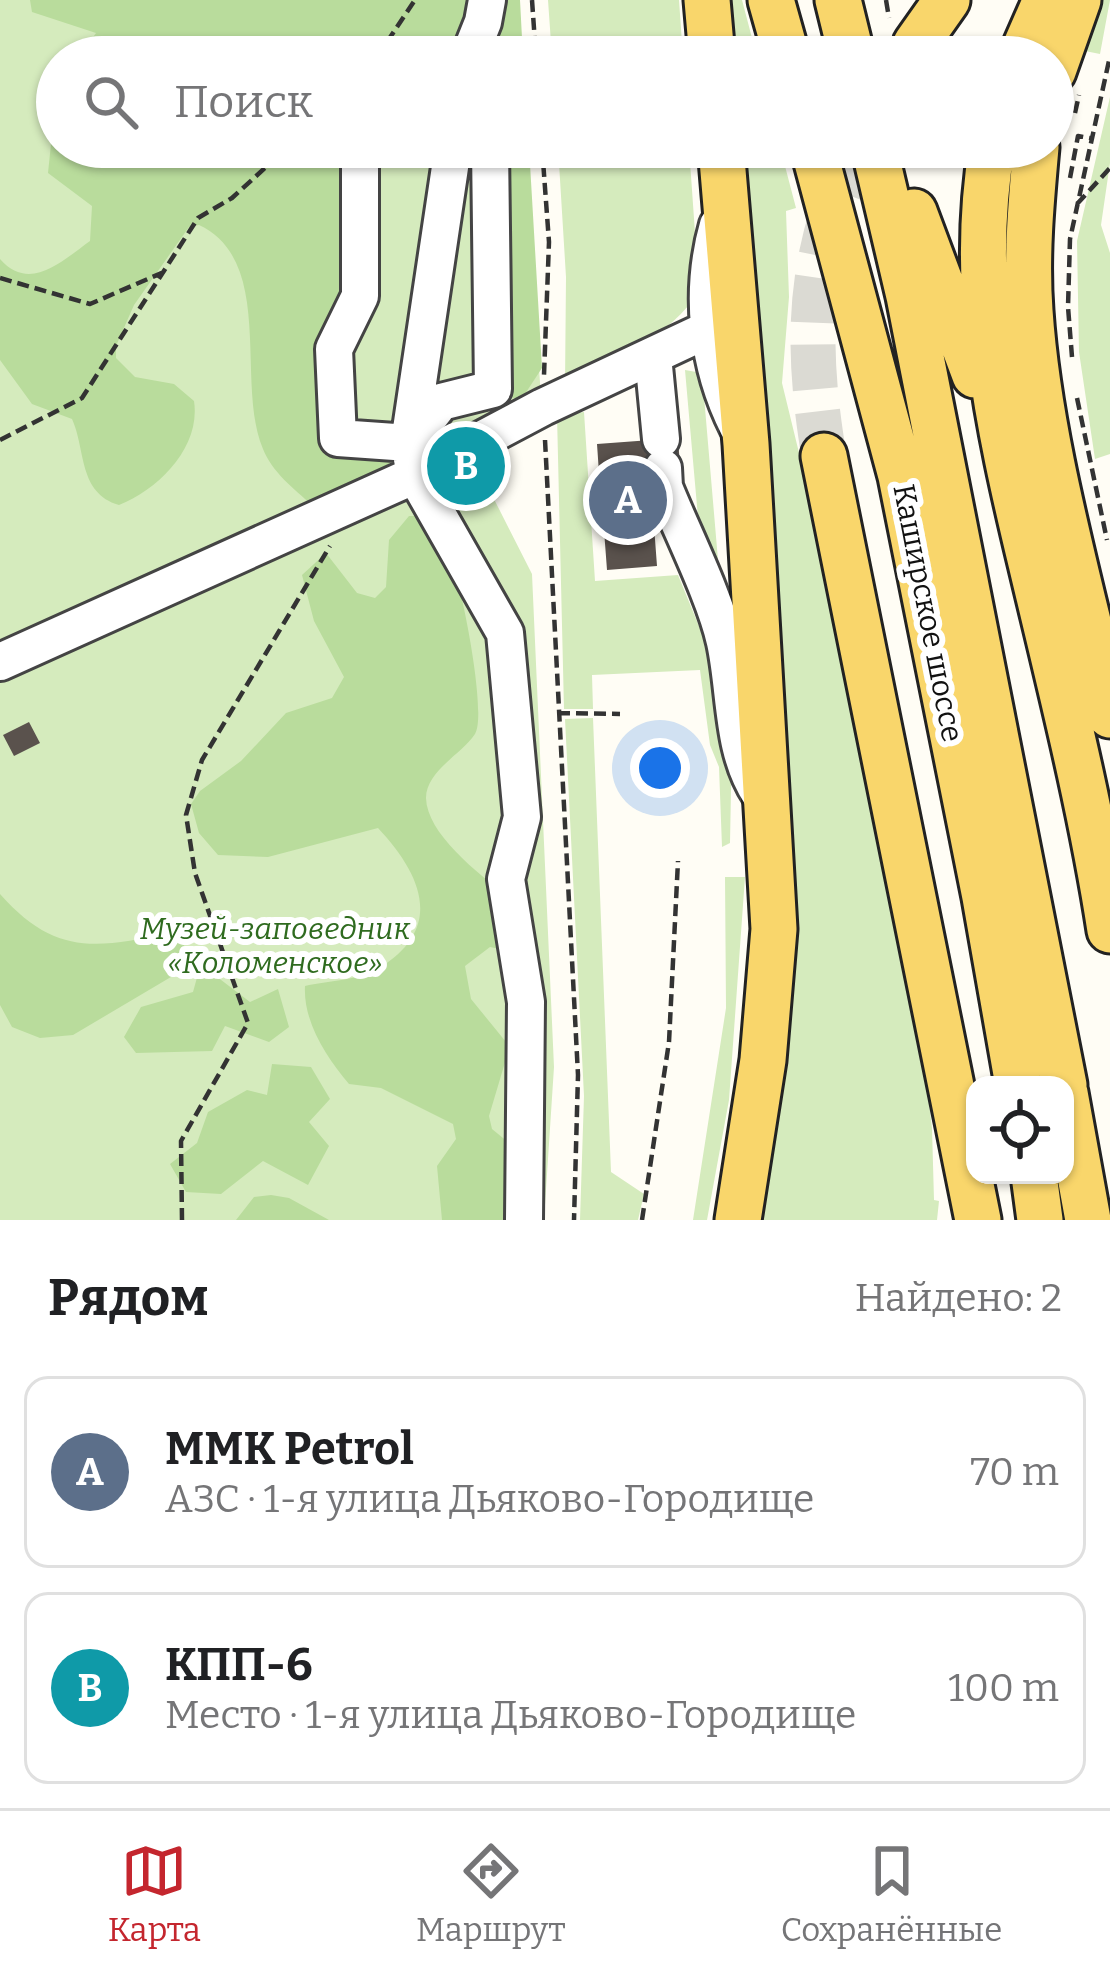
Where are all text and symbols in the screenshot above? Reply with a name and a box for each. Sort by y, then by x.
search box [36,36,1074,168]
icon: search [78,69,144,135]
text: Поиск [174,75,313,129]
pin: B [427,421,505,511]
pin: A [589,455,667,545]
street label: Каширское шоссе [885,481,971,745]
your location [630,738,690,798]
park label: Музей-заповедник «Коломенское» [140,911,411,981]
map controls [966,1076,1074,1184]
button: locate [966,1076,1074,1184]
text: Рядом [48,1267,208,1329]
text: Найдено: 2 [855,1275,1062,1321]
text: ММК Petrol [165,1422,414,1476]
text: A [76,1449,104,1495]
text: 70 m [970,1449,1059,1495]
text: АЗС · 1-я улица Дьяково-Городище [165,1476,814,1522]
text: КПП-6 [165,1638,313,1692]
text: B [77,1665,103,1711]
text: 100 m [948,1665,1059,1711]
text: Место · 1-я улица Дьяково-Городище [165,1692,857,1738]
tab: Карта [108,1838,201,1950]
tab: Маршрут [416,1838,565,1950]
tab: Сохранённые [781,1838,1002,1950]

